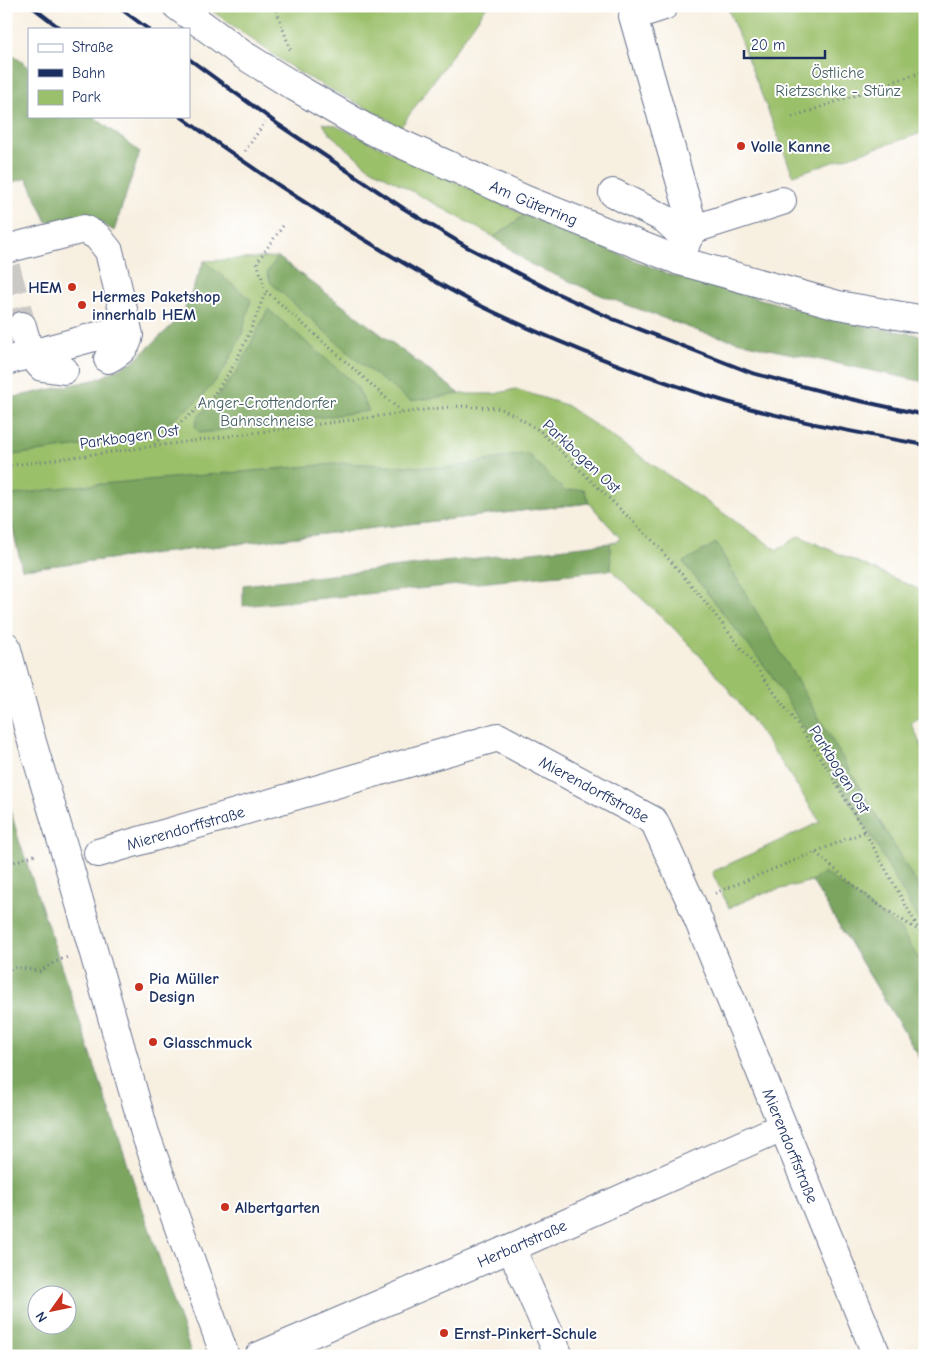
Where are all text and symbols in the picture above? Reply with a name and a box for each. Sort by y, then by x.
legend [28,28,190,118]
scale bar [744,28,825,60]
text: 20 m [751,36,785,54]
text: Straße [72,38,114,56]
text: Bahn [72,64,105,82]
park label: Östliche Rietzschke - Stünz [775,64,901,100]
text: Park [72,88,101,106]
place label: Volle Kanne [751,138,831,156]
marker: Volle Kanne [735,140,747,152]
street label: Am Güterring [487,177,580,230]
place label: HEM [28,279,62,297]
marker: HEM [66,281,78,293]
place label: Hermes Paketshop innerhalb HEM [92,288,220,324]
marker: Hermes Paketshop innerhalb HEM [76,299,88,311]
park label: Anger-Crottendorfer Bahnschneise [198,394,337,430]
street label: Parkbogen Ost [539,416,624,498]
street label: Parkbogen Ost [78,421,180,453]
street label: Parkbogen Ost [805,722,873,817]
street label: Mierendorffstraße [536,753,652,827]
street label: Mierendorffstraße [124,803,247,854]
place label: Pia Müller Design [149,970,219,1006]
marker: Pia Müller Design [133,981,145,993]
place label: Glasschmuck [163,1034,252,1052]
marker: Glasschmuck [147,1036,159,1048]
street label: Mierendorffstraße [758,1086,821,1206]
place label: Albertgarten [235,1199,320,1217]
marker: Albertgarten [219,1201,231,1213]
street label: Herbartstraße [475,1216,570,1271]
north arrow [28,1284,78,1334]
text: N [32,1308,51,1325]
place label: Ernst-Pinkert-Schule [454,1325,597,1343]
marker: Ernst-Pinkert-Schule [438,1327,450,1339]

